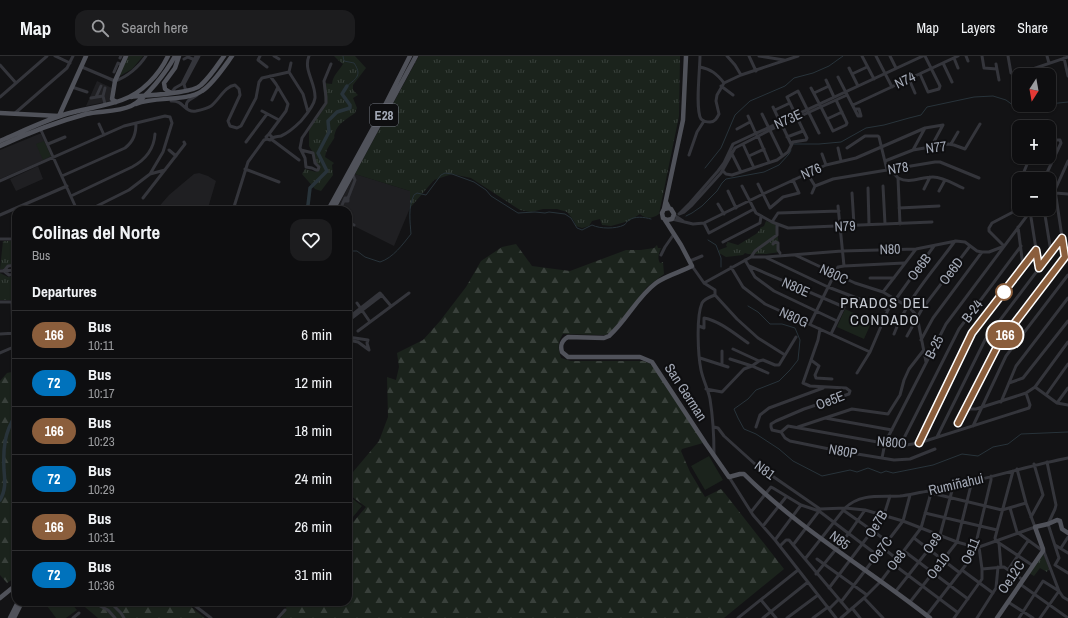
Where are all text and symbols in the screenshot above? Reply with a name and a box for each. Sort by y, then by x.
search box [75,10,355,46]
text: Map [20,15,51,41]
icon: search [89,17,111,39]
text: Search here [121,17,188,38]
text: Map [917,19,939,37]
text: Layers [961,19,995,37]
text: Share [1017,19,1048,37]
street label: N74 [892,67,919,93]
north arrow [1012,68,1056,112]
map controls [1012,68,1056,216]
road number: E28 [370,104,398,126]
street label: N73E [771,105,805,133]
button: + [1012,120,1056,164]
street label: N77 [924,137,948,157]
street label: N78 [886,157,910,179]
street label: N76 [798,158,824,184]
button: − [1012,172,1056,216]
street label: N79 [834,216,856,236]
text: Colinas del Norte [32,219,160,245]
button: heart [290,219,332,261]
street label: N80 [879,240,901,258]
text: Bus [32,247,50,264]
street label: Oe6B [903,250,935,284]
street label: Oe6D [935,254,967,288]
street label: N80C [817,260,851,288]
street label: N80E [779,273,813,301]
text: Departures [32,281,97,302]
unlabelled marker [995,283,1013,301]
district label: PRADOS DEL CONDADO [840,292,930,330]
street label: B-24 [957,295,987,326]
street label: N80G [777,303,811,332]
text: Bus [88,316,111,337]
line badge: 166 [982,322,1028,348]
text: 6 min [301,324,332,345]
text: 166 [44,326,64,344]
text: 166 [995,326,1015,344]
street label: B-25 [920,332,948,362]
text: 10:11 [88,337,114,354]
street label: San German [661,360,711,424]
text: Bus [88,364,111,385]
text: 12 min [294,372,332,393]
text: 72 [48,374,60,392]
text: 10:17 [88,385,115,402]
street label: Oe5E [813,386,847,414]
text: Bus [88,412,111,433]
text: 18 min [294,420,332,441]
text: 166 [44,422,64,440]
street label: N80O [876,432,908,452]
text: 10:23 [88,433,115,450]
street label: N80P [827,440,859,462]
street label: N81 [751,457,779,484]
text: Bus [88,460,111,481]
text: 24 min [294,468,332,489]
street label: Rumiñahui [927,469,985,499]
text: 72 [48,470,60,488]
text: 10:29 [88,481,115,498]
street label: Oe7B [861,506,892,541]
text: Bus [88,508,111,529]
text: 26 min [294,516,332,537]
text: 166 [44,518,64,536]
street label: N85 [826,526,854,554]
text: 10:31 [88,529,115,546]
street label: Oe9 [918,529,946,557]
street label: Oe7C [864,533,896,567]
street label: Oe11 [956,534,984,567]
street label: Oe8 [882,546,910,574]
street label: Oe10 [922,549,954,583]
text: Bus [88,556,111,577]
street label: Oe12C [993,557,1029,597]
text: 31 min [294,564,332,585]
text: 72 [48,566,60,584]
text: 10:36 [88,577,115,594]

